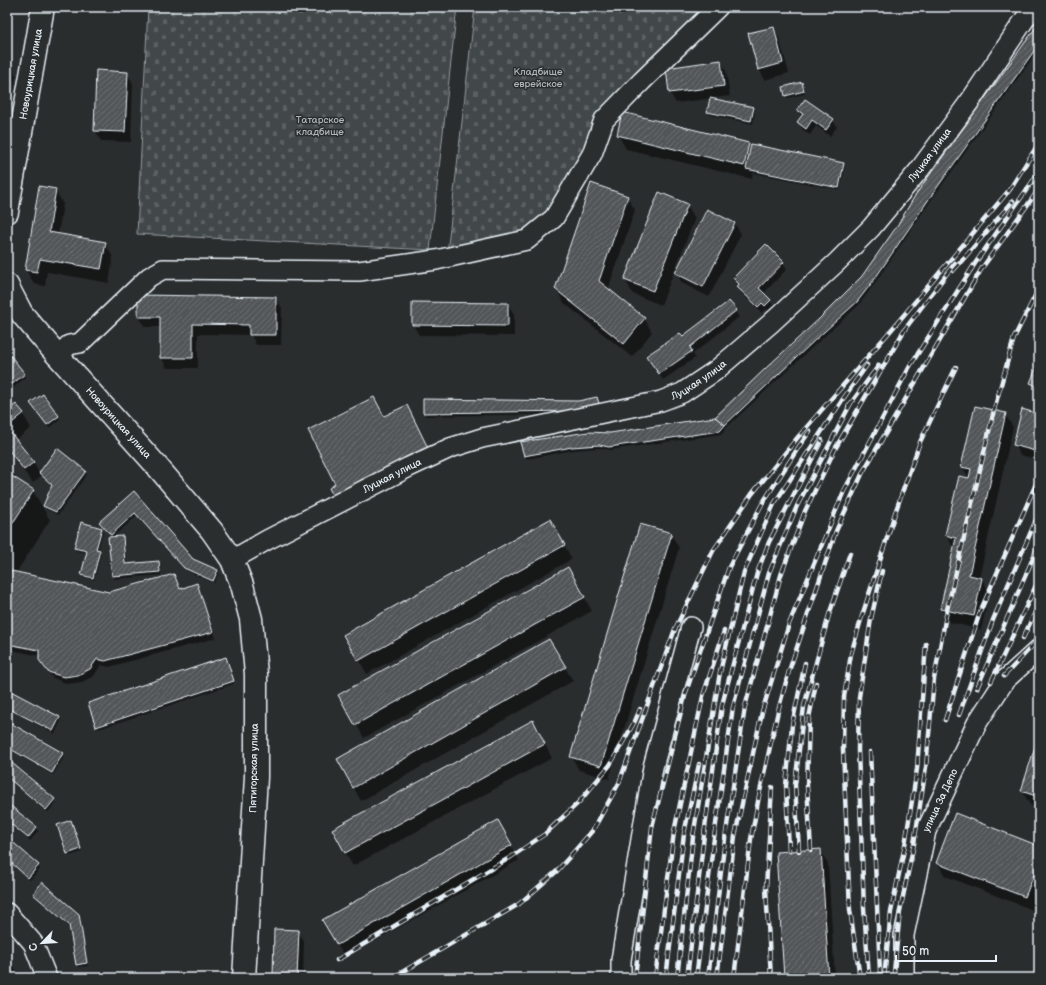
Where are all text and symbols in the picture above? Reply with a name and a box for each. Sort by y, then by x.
street label: Новоурицкая улица [17,28,45,120]
park label: Кладбище еврейское [514,66,563,90]
park label: Татарское кладбище [296,114,345,138]
street label: Луцкая улица [905,126,954,185]
street label: Луцкая улица [669,358,729,403]
street label: Новоурицкая улица [83,385,153,461]
street label: Луцкая улица [360,456,423,496]
street label: Пятигорская улица [247,723,261,813]
street label: улица За Депо [920,767,960,834]
north arrow [22,923,62,963]
scale bar [896,937,996,963]
text: С [26,940,41,953]
text: 50 m [902,944,929,959]

